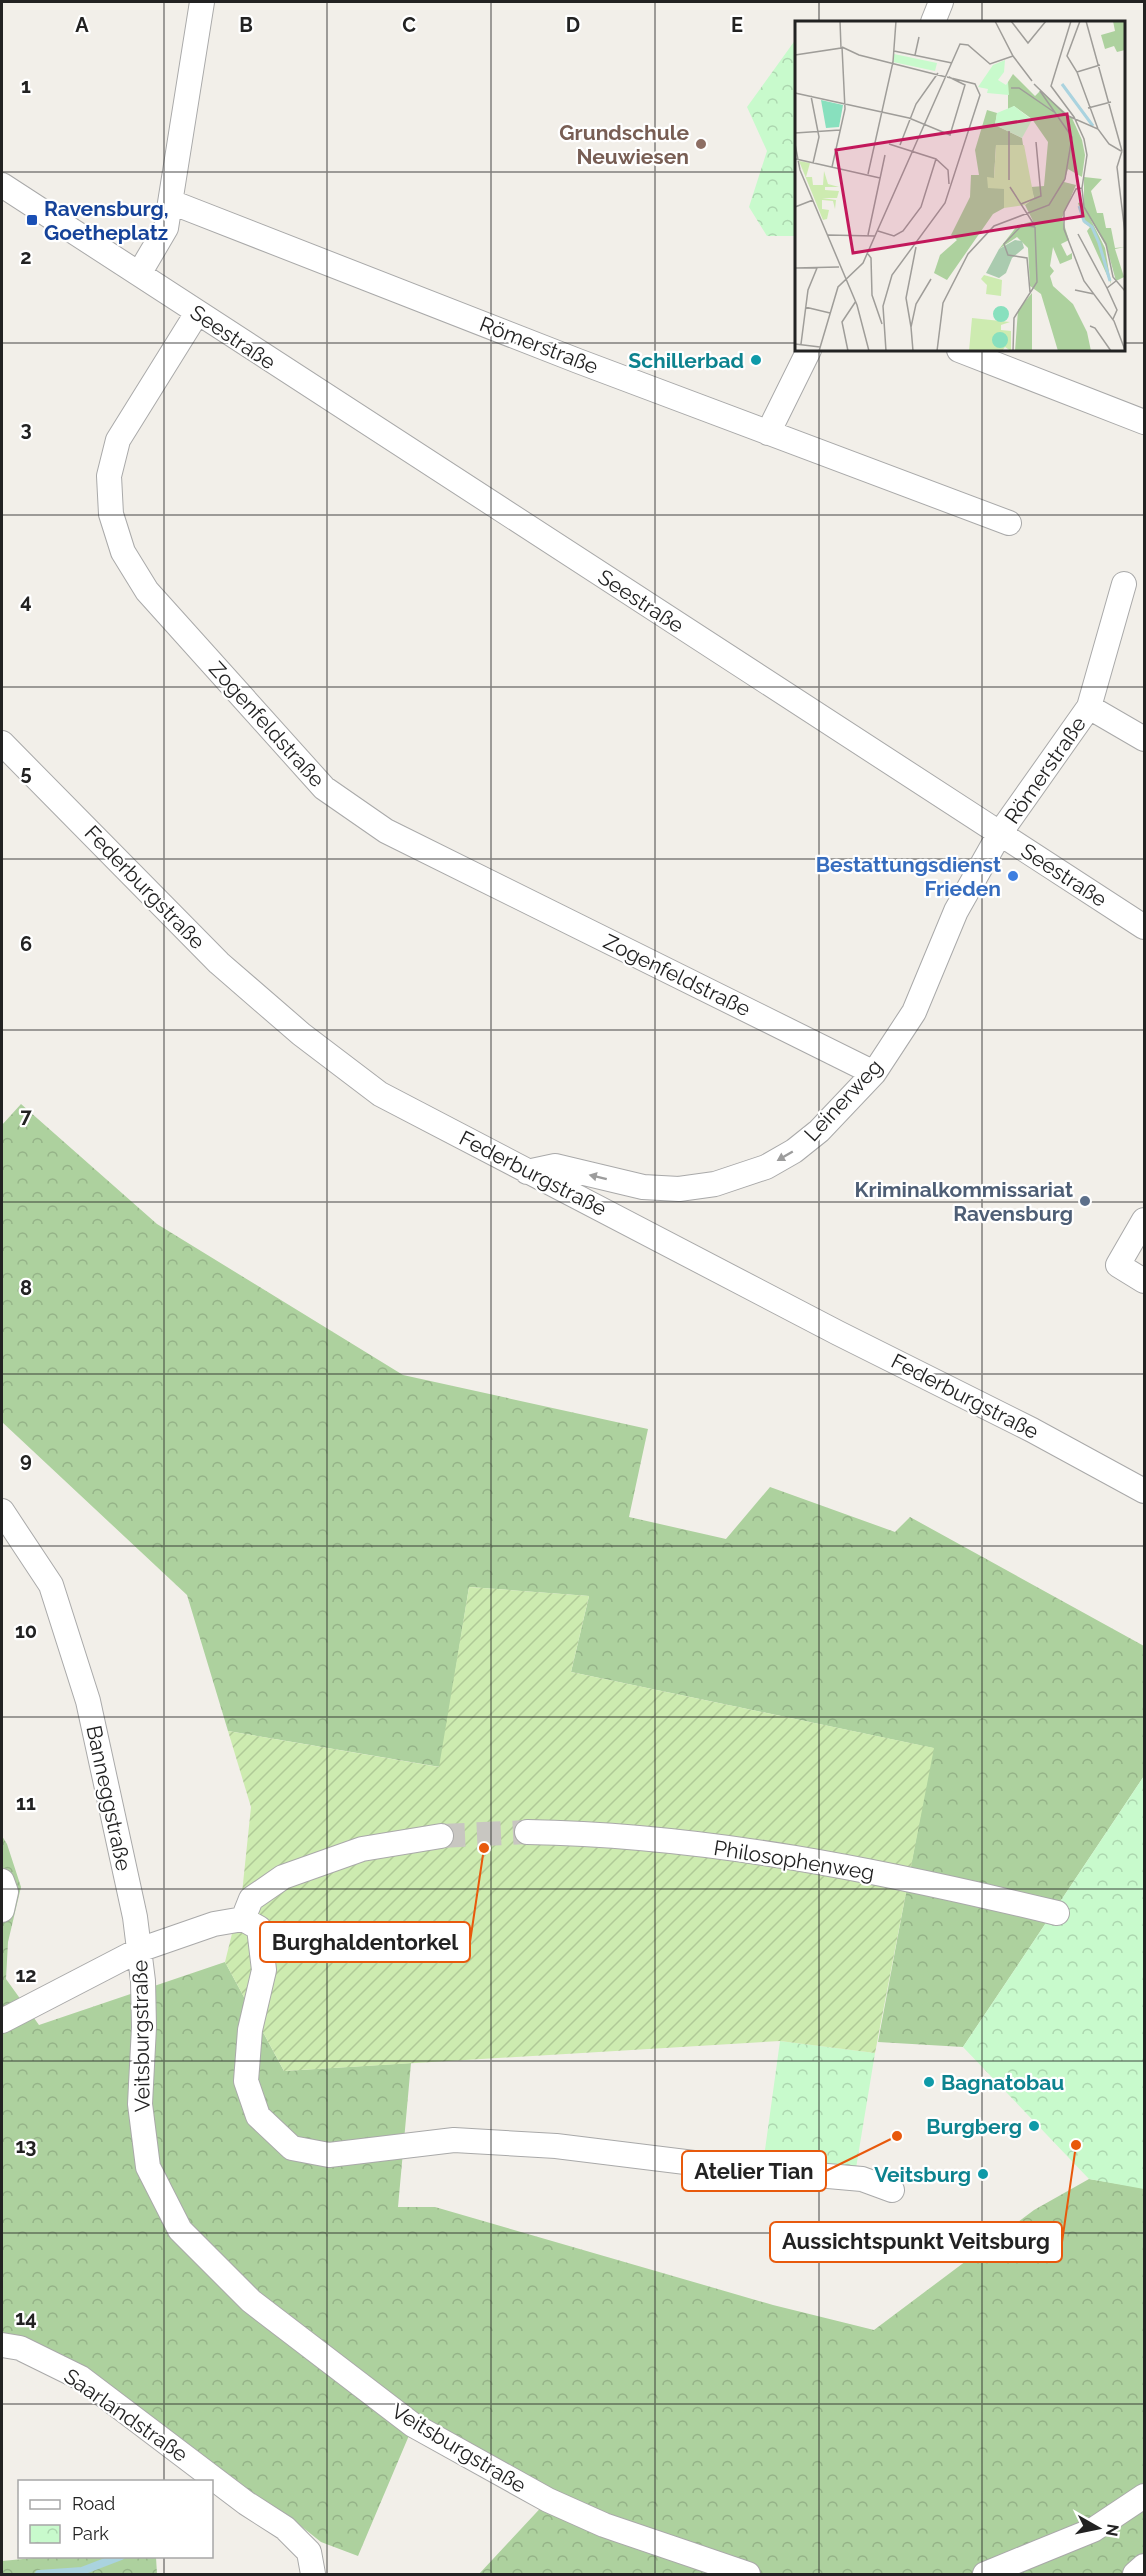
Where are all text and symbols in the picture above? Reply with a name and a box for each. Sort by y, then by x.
text: A [75,13,89,37]
text: B [239,13,253,37]
text: C [402,13,416,37]
text: D [566,13,580,37]
text: E [731,13,743,37]
inset map [795,21,1125,351]
text: 1 [21,74,31,98]
place label: Grundschule Neuwiesen [559,120,689,169]
marker: Grundschule Neuwiesen [694,137,708,151]
place label: Ravensburg, Goetheplatz [44,196,169,245]
marker: Ravensburg, Goetheplatz [25,213,39,227]
text: 2 [20,245,32,269]
street label: Seestraße [186,299,280,375]
street label: Römerstraße [476,311,602,379]
place label: Schillerbad [628,348,744,373]
marker: Schillerbad [749,353,763,367]
text: 3 [20,417,32,441]
street label: Seestraße [593,564,689,638]
text: 4 [20,589,32,613]
street label: Zogenfeldstraße [204,656,330,792]
street label: Römerstraße [999,712,1091,828]
text: 5 [20,761,32,785]
street label: Federburgstraße [80,820,210,954]
street label: Seestraße [1016,838,1112,912]
place label: Bestattungsdienst Frieden [816,852,1001,901]
marker: Bestattungsdienst Frieden [1006,869,1020,883]
street label: Zogenfeldstraße [599,929,755,1021]
text: 6 [20,932,32,956]
street label: Leinerweg [799,1054,887,1146]
text: 7 [20,1104,32,1128]
street label: Federburgstraße [455,1125,611,1221]
one-way arrow [777,1150,794,1160]
one-way arrow [589,1171,607,1181]
place label: Kriminalkommissariat Ravensburg [855,1177,1073,1226]
marker: Kriminalkommissariat Ravensburg [1078,1194,1092,1208]
text: 8 [20,1276,32,1300]
street label: Federburgstraße [887,1348,1043,1444]
text: 9 [20,1448,32,1472]
text: 10 [15,1619,37,1643]
street label: Banneggstraße [81,1723,137,1873]
text: 11 [16,1791,36,1815]
street label: Philosophenweg [712,1835,876,1885]
callout: Burghaldentorkel [260,1922,470,1962]
text: Burghaldentorkel [272,1929,459,1955]
street label: Veitsburgstraße [127,1960,155,2112]
text: 12 [15,1963,37,1987]
place label: Bagnatobau [941,2070,1064,2095]
marker: Bagnatobau [922,2075,936,2089]
place label: Burgberg [926,2114,1022,2139]
marker: Burgberg [1027,2119,1041,2133]
text: 13 [15,2134,37,2158]
callout: Atelier Tian [682,2151,826,2191]
text: Atelier Tian [694,2158,814,2184]
place label: Veitsburg [874,2162,971,2187]
marker: Veitsburg [976,2167,990,2181]
callout: Aussichtspunkt Veitsburg [770,2222,1062,2262]
text: Aussichtspunkt Veitsburg [782,2228,1050,2254]
text: 14 [15,2306,37,2330]
street label: Saarlandstraße [59,2363,193,2467]
street label: Veitsburgstraße [387,2398,531,2498]
legend [18,2480,213,2558]
text: Road [72,2493,115,2514]
north arrow [1068,2498,1128,2558]
text: Park [72,2523,109,2544]
text: N [1102,2523,1123,2538]

